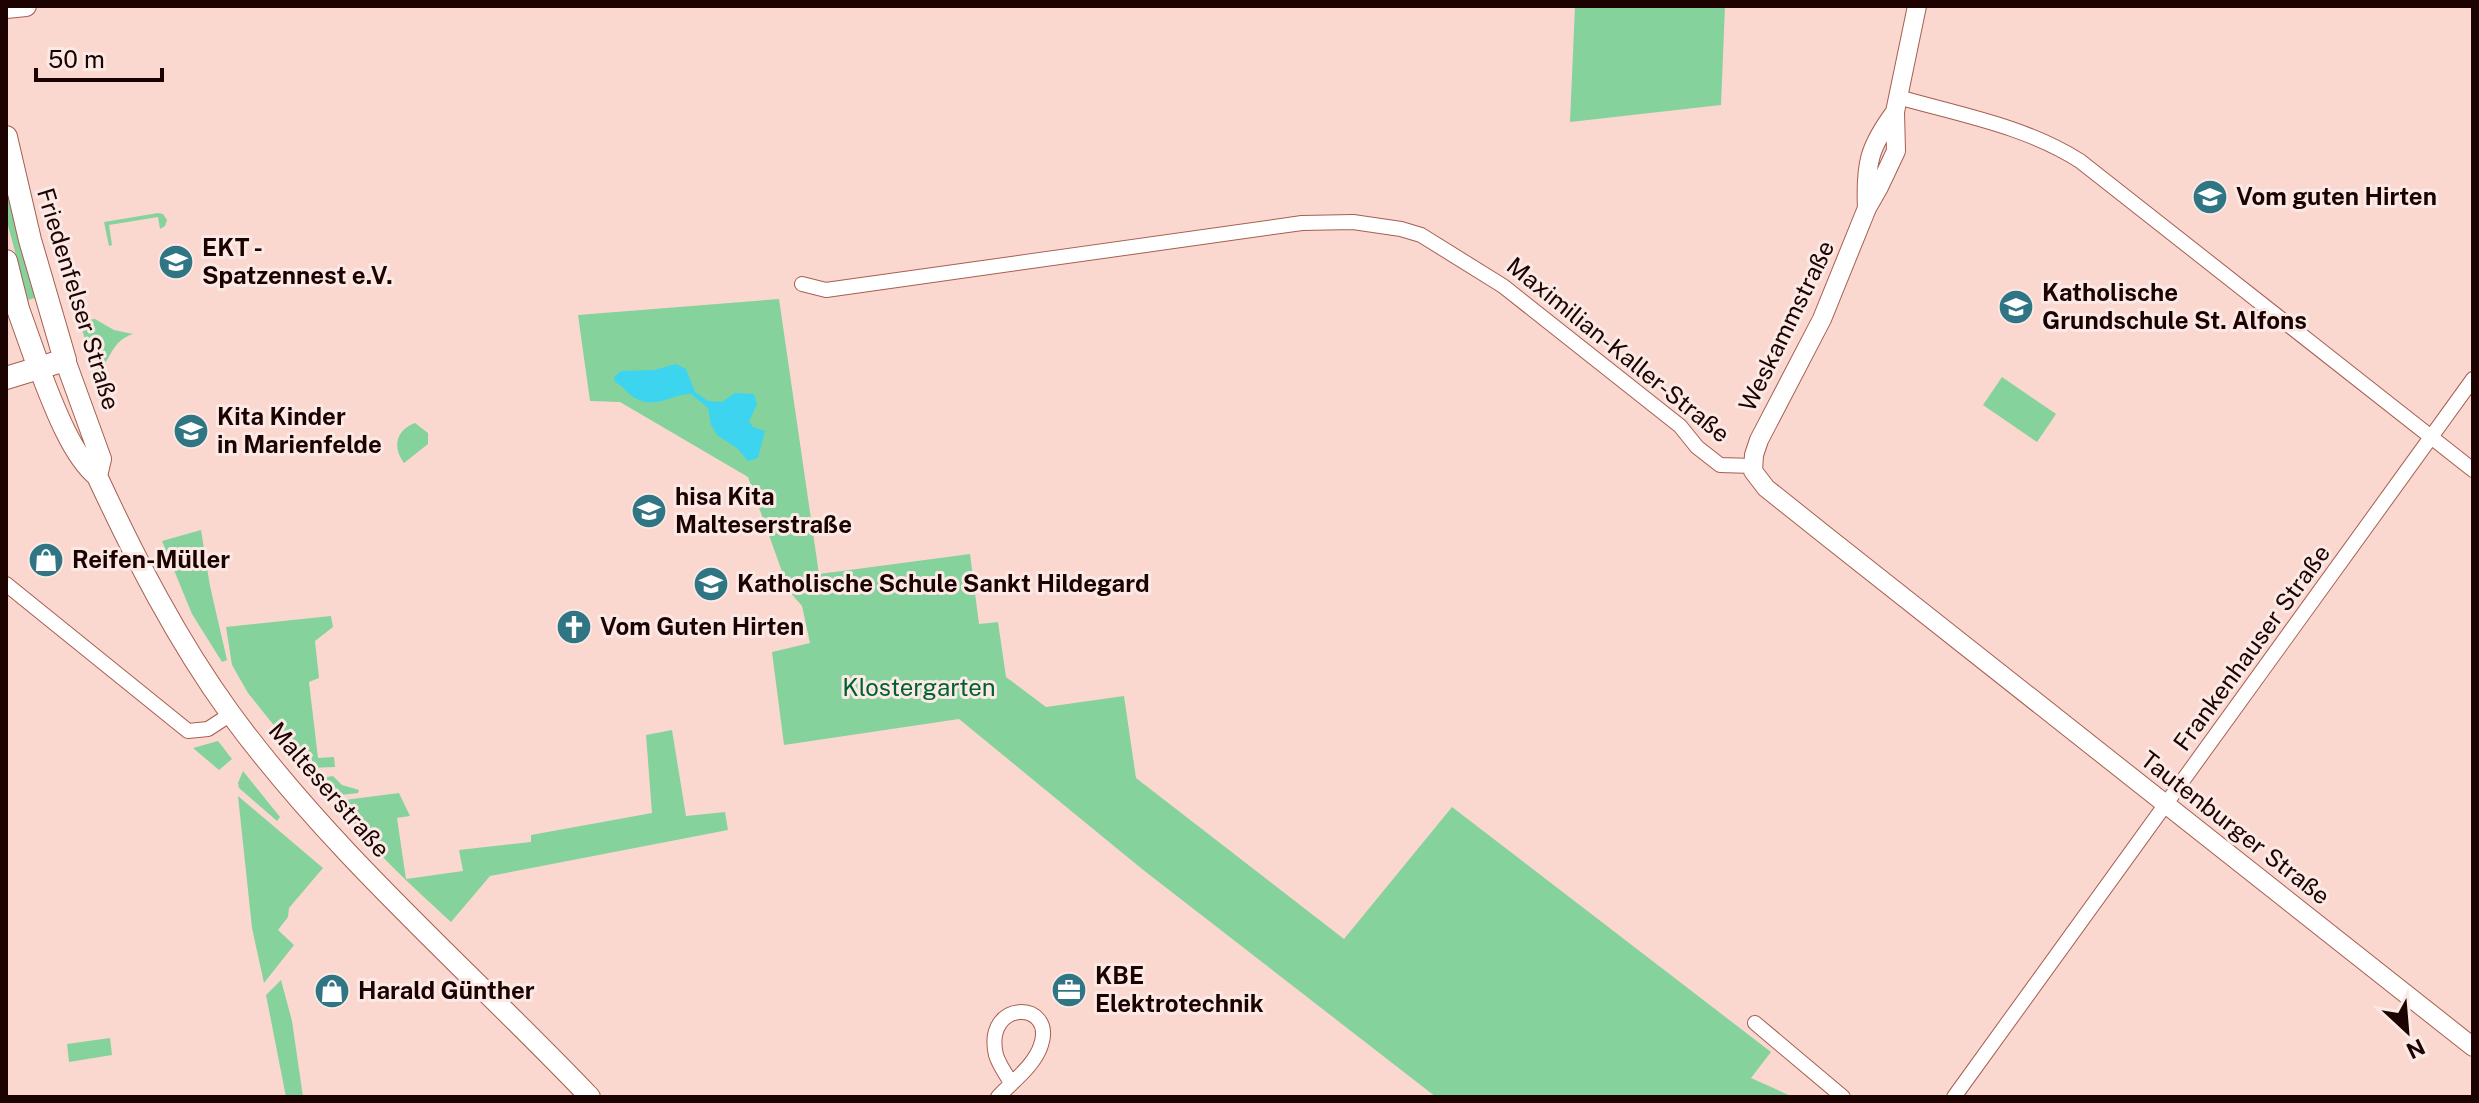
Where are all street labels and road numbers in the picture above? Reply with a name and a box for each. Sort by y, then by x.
street label: Friedenfelser Straße [32,185,126,413]
street label: Weskammstraße [1733,236,1840,415]
street label: Maximilian-Kaller-Straße [1502,251,1736,448]
street label: Frankenhauser Straße [2167,539,2335,756]
street label: Malteserstraße [264,716,396,863]
street label: Tautenburger Straße [2136,745,2336,910]

